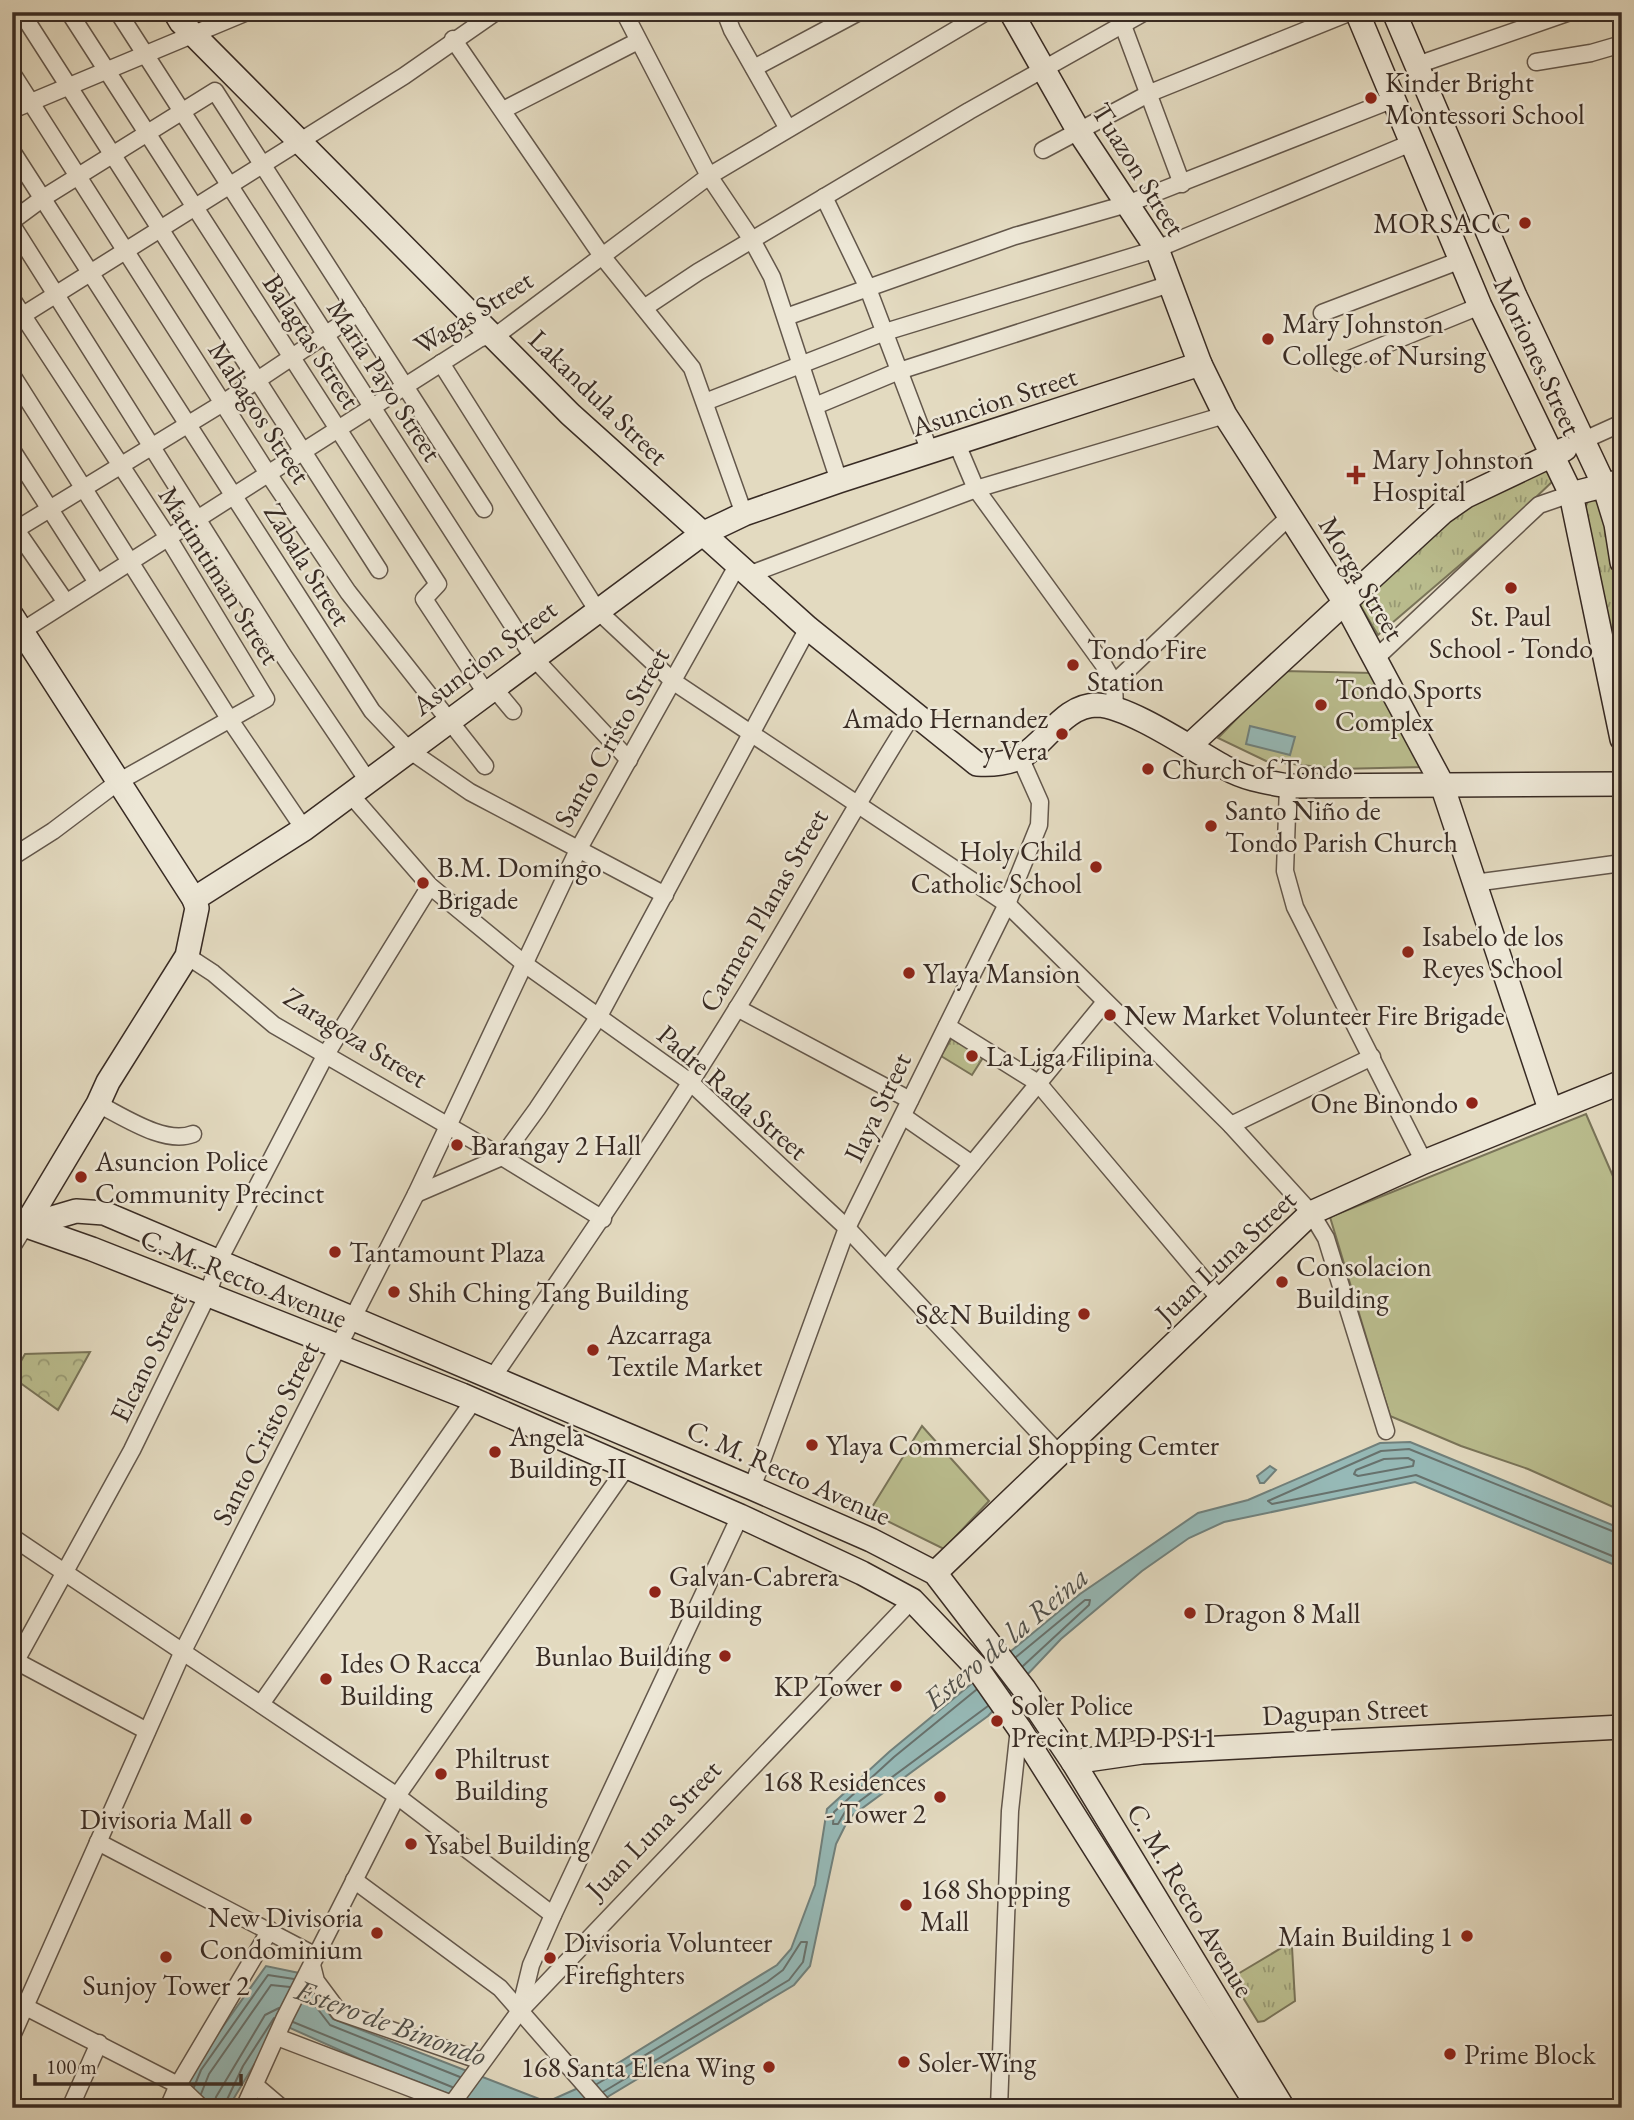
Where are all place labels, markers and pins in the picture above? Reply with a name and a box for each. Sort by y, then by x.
place label: Kinder Bright Montessori School [1385,64,1585,132]
marker: Kinder Bright Montessori School [1363,90,1379,106]
place label: MORSACC [1373,205,1511,241]
marker: MORSACC [1517,215,1533,231]
place label: Mary Johnston College of Nursing [1282,305,1487,373]
marker: Mary Johnston College of Nursing [1260,331,1276,347]
place label: Mary Johnston Hospital [1372,441,1534,509]
marker: Mary Johnston Hospital [1346,465,1366,485]
marker: St. Paul School - Tondo [1503,580,1519,596]
place label: St. Paul School - Tondo [1429,598,1593,666]
place label: Tondo Fire Station [1087,631,1207,699]
marker: Tondo Fire Station [1065,657,1081,673]
place label: Tondo Sports Complex [1335,671,1482,739]
marker: Tondo Sports Complex [1313,697,1329,713]
place label: Amado Hernandez y Vera [842,700,1049,768]
marker: Amado Hernandez y Vera [1054,726,1070,742]
place label: Church of Tondo [1162,751,1353,787]
marker: Church of Tondo [1140,761,1156,777]
place label: Santo Niño de Tondo Parish Church [1225,792,1458,860]
marker: Santo Niño de Tondo Parish Church [1203,818,1219,834]
place label: Holy Child Catholic School [911,833,1083,901]
place label: B.M. Domingo Brigade [437,849,602,917]
marker: Holy Child Catholic School [1088,859,1104,875]
marker: B.M. Domingo Brigade [415,875,431,891]
place label: Isabelo de los Reyes School [1422,918,1564,986]
marker: Isabelo de los Reyes School [1400,944,1416,960]
place label: Ylaya Mansion [923,955,1081,991]
marker: Ylaya Mansion [901,965,917,981]
place label: New Market Volunteer Fire Brigade [1124,997,1505,1033]
marker: New Market Volunteer Fire Brigade [1102,1007,1118,1023]
place label: La Liga Filipina [986,1038,1154,1074]
marker: La Liga Filipina [964,1048,980,1064]
place label: One Binondo [1311,1085,1458,1121]
marker: One Binondo [1464,1095,1480,1111]
place label: Barangay 2 Hall [471,1127,641,1163]
marker: Barangay 2 Hall [449,1137,465,1153]
place label: Asuncion Police Community Precinct [94,1143,324,1211]
marker: Asuncion Police Community Precinct [73,1169,89,1185]
place label: Tantamount Plaza [349,1234,546,1270]
marker: Tantamount Plaza [327,1244,343,1260]
place label: Consolacion Building [1296,1248,1432,1316]
place label: Shih Ching Tang Building [408,1274,689,1310]
marker: Consolacion Building [1274,1274,1290,1290]
marker: Shih Ching Tang Building [386,1284,402,1300]
place label: S&N Building [915,1296,1071,1332]
marker: S&N Building [1076,1306,1092,1322]
place label: Azcarraga Textile Market [606,1316,762,1384]
marker: Azcarraga Textile Market [585,1342,601,1358]
place label: Angela Building II [508,1418,627,1486]
place label: Ylaya Commercial Shopping Cemter [826,1427,1220,1463]
marker: Ylaya Commercial Shopping Cemter [804,1437,820,1453]
marker: Angela Building II [487,1444,503,1460]
place label: Galvan-Cabrera Building [669,1558,840,1626]
marker: Galvan-Cabrera Building [647,1584,663,1600]
place label: Dragon 8 Mall [1204,1595,1361,1631]
marker: Dragon 8 Mall [1182,1605,1198,1621]
place label: Bunlao Building [535,1638,712,1674]
place label: Ides O Racca Building [340,1645,481,1713]
marker: Bunlao Building [717,1648,733,1664]
place label: KP Tower [774,1668,883,1704]
marker: Ides O Racca Building [318,1671,334,1687]
marker: KP Tower [888,1678,904,1694]
place label: Soler Police Precint MPD PS11 [1011,1687,1217,1755]
marker: Soler Police Precint MPD PS11 [989,1713,1005,1729]
place label: Philtrust Building [455,1740,549,1808]
place label: 168 Residences - Tower 2 [763,1763,927,1831]
marker: Philtrust Building [433,1766,449,1782]
marker: 168 Residences - Tower 2 [932,1789,948,1805]
place label: Divisoria Mall [80,1801,232,1837]
marker: Divisoria Mall [238,1811,254,1827]
place label: Ysabel Building [425,1826,591,1862]
marker: Ysabel Building [403,1836,419,1852]
place label: 168 Shopping Mall [920,1871,1071,1939]
marker: 168 Shopping Mall [898,1897,914,1913]
place label: New Divisoria Condominium [200,1899,364,1967]
place label: Main Building 1 [1278,1918,1453,1954]
place label: Divisoria Volunteer Firefighters [564,1924,773,1992]
marker: New Divisoria Condominium [369,1925,385,1941]
marker: Main Building 1 [1459,1928,1475,1944]
marker: Sunjoy Tower 2 [158,1949,174,1965]
marker: Divisoria Volunteer Firefighters [542,1950,558,1966]
place label: Sunjoy Tower 2 [83,1967,250,2003]
place label: Prime Block [1464,2036,1596,2072]
place label: Soler-Wing [918,2044,1037,2080]
marker: Prime Block [1442,2046,1458,2062]
place label: 168 Santa Elena Wing [521,2049,756,2085]
marker: Soler-Wing [896,2054,912,2070]
marker: 168 Santa Elena Wing [761,2059,777,2075]

